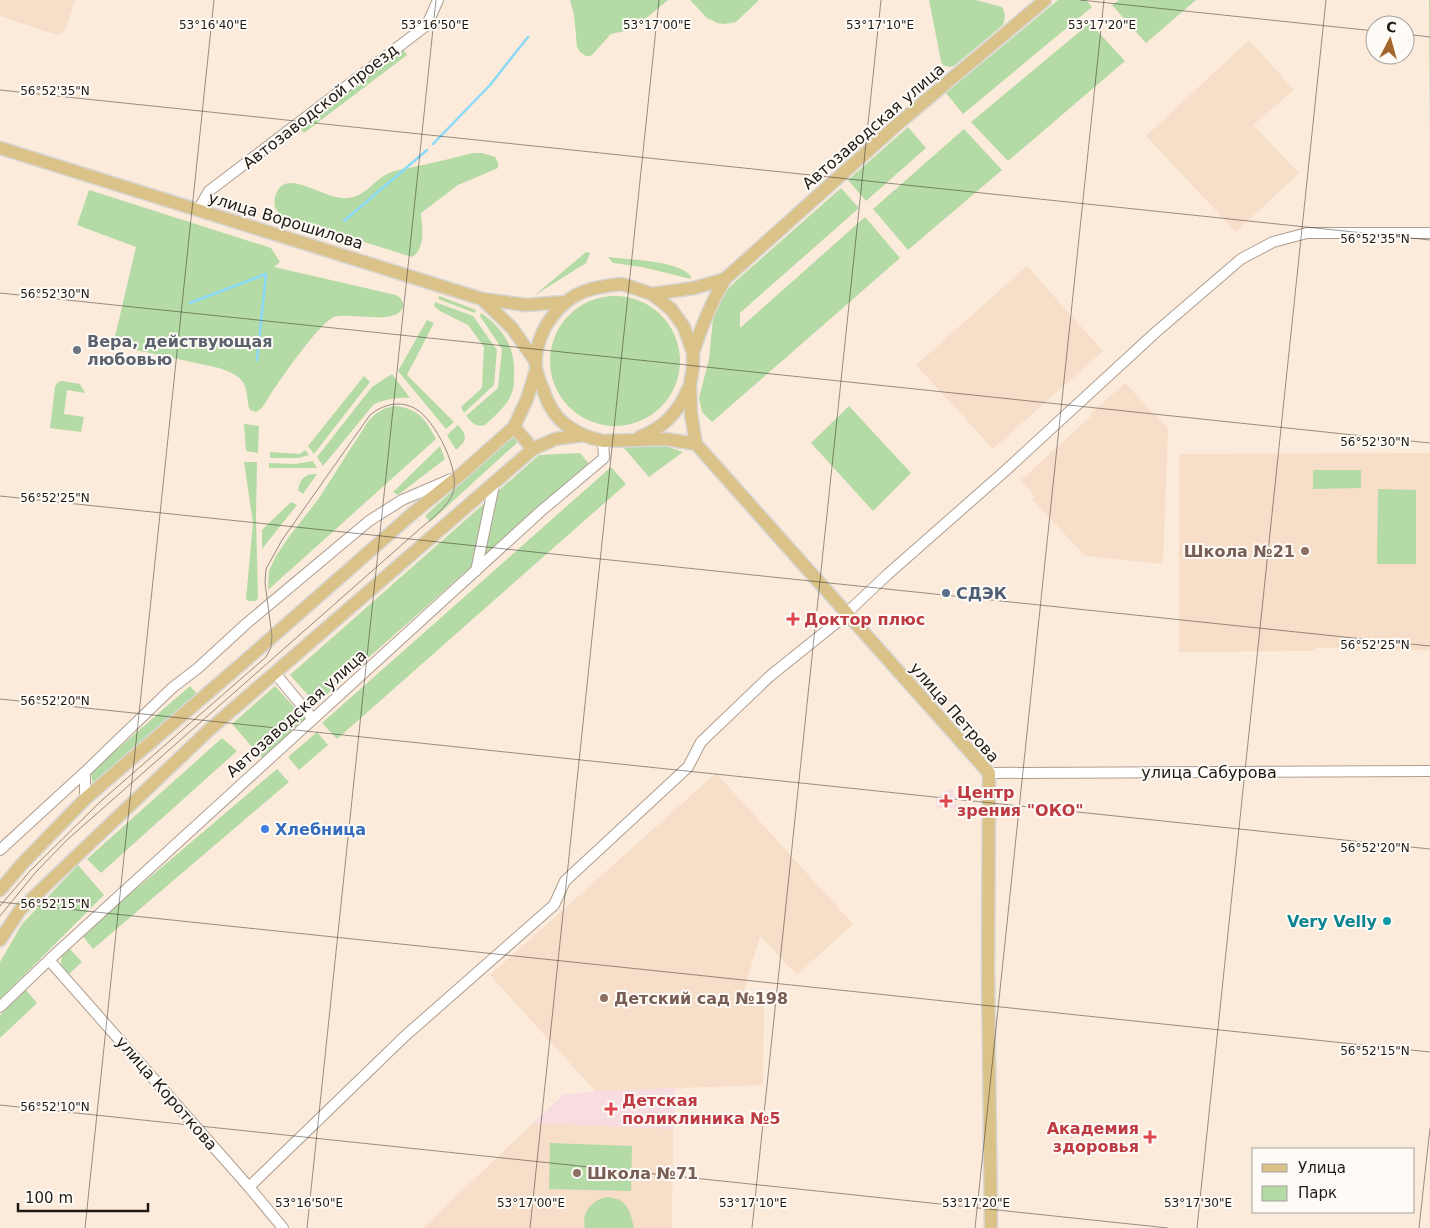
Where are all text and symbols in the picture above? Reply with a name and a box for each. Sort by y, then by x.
north arrow [1365,15,1415,65]
text: 53°16'40"E [179,18,247,32]
text: 53°16'50"E [401,18,469,32]
text: 53°17'00"E [623,18,691,32]
text: 53°17'10"E [846,18,914,32]
text: 53°17'20"E [1068,18,1136,32]
text: С [1385,19,1397,36]
street label: Автозаводской проезд [239,40,402,173]
street label: Автозаводская улица [798,60,948,193]
text: 56°52'35"N [20,84,90,98]
street label: улица Ворошилова [206,188,366,253]
text: 56°52'35"N [1340,232,1410,246]
text: 56°52'30"N [20,287,90,301]
place label: Вера, действующая любовью [87,332,273,369]
marker: Вера, действующая любовью [71,344,83,356]
text: 56°52'30"N [1340,435,1410,449]
text: 56°52'25"N [20,491,90,505]
place label: Школа №21 [1184,542,1295,561]
marker: Школа №21 [1299,545,1311,557]
place label: СДЭК [956,584,1007,603]
marker: СДЭК [940,587,952,599]
place label: Доктор плюс [804,610,925,629]
marker: Доктор плюс [786,612,800,626]
text: 56°52'25"N [1340,638,1410,652]
street label: Автозаводская улица [222,645,370,781]
street label: улица Петрова [906,658,1003,766]
text: 56°52'20"N [20,694,90,708]
street label: улица Сабурова [1141,763,1277,782]
place label: Центр зрения "ОКО" [957,783,1084,820]
marker: Центр зрения "ОКО" [939,794,953,808]
place label: Хлебница [275,820,366,839]
marker: Хлебница [259,823,271,835]
text: 56°52'20"N [1340,841,1410,855]
text: 56°52'15"N [20,897,90,911]
place label: Very Velly [1287,912,1378,931]
marker: Very Velly [1381,915,1393,927]
place label: Детский сад №198 [614,989,788,1008]
marker: Детский сад №198 [598,992,610,1004]
street label: улица Короткова [112,1032,221,1154]
text: 56°52'15"N [1340,1044,1410,1058]
place label: Детская поликлиника №5 [622,1091,781,1128]
text: 56°52'10"N [20,1100,90,1114]
marker: Детская поликлиника №5 [604,1102,618,1116]
place label: Академия здоровья [1047,1119,1139,1156]
marker: Академия здоровья [1143,1130,1157,1144]
legend [1252,1148,1415,1213]
text: Улица [1298,1159,1346,1177]
place label: Школа №71 [587,1164,698,1183]
marker: Школа №71 [571,1167,583,1179]
scale bar [18,1180,148,1212]
text: Парк [1298,1184,1337,1202]
text: 100 m [25,1189,73,1207]
text: 53°16'50"E [275,1196,343,1210]
text: 53°17'00"E [497,1196,565,1210]
text: 53°17'10"E [719,1196,787,1210]
text: 53°17'20"E [942,1196,1010,1210]
text: 53°17'30"E [1164,1196,1232,1210]

